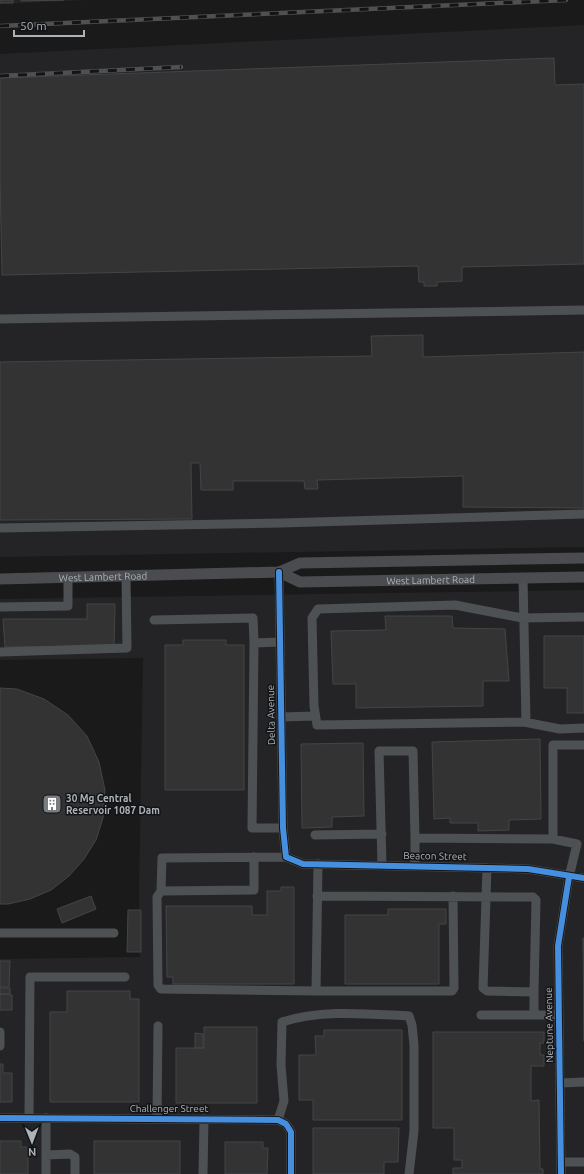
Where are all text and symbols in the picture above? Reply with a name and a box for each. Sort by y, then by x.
scale bar [14,12,84,38]
text: 50 m [20,19,47,32]
street label: West Lambert Road [59,570,148,583]
street label: West Lambert Road [386,573,475,586]
street label: Delta Avenue [265,685,277,745]
building icon: 30 Mg Central Reservoir 1087 Dam [41,793,63,815]
place label: 30 Mg Central Reservoir 1087 Dam [66,793,160,816]
street label: Beacon Street [403,850,467,862]
street label: Neptune Avenue [543,987,555,1063]
street label: Challenger Street [130,1103,208,1114]
north arrow [12,1122,52,1162]
text: N [28,1146,36,1158]

